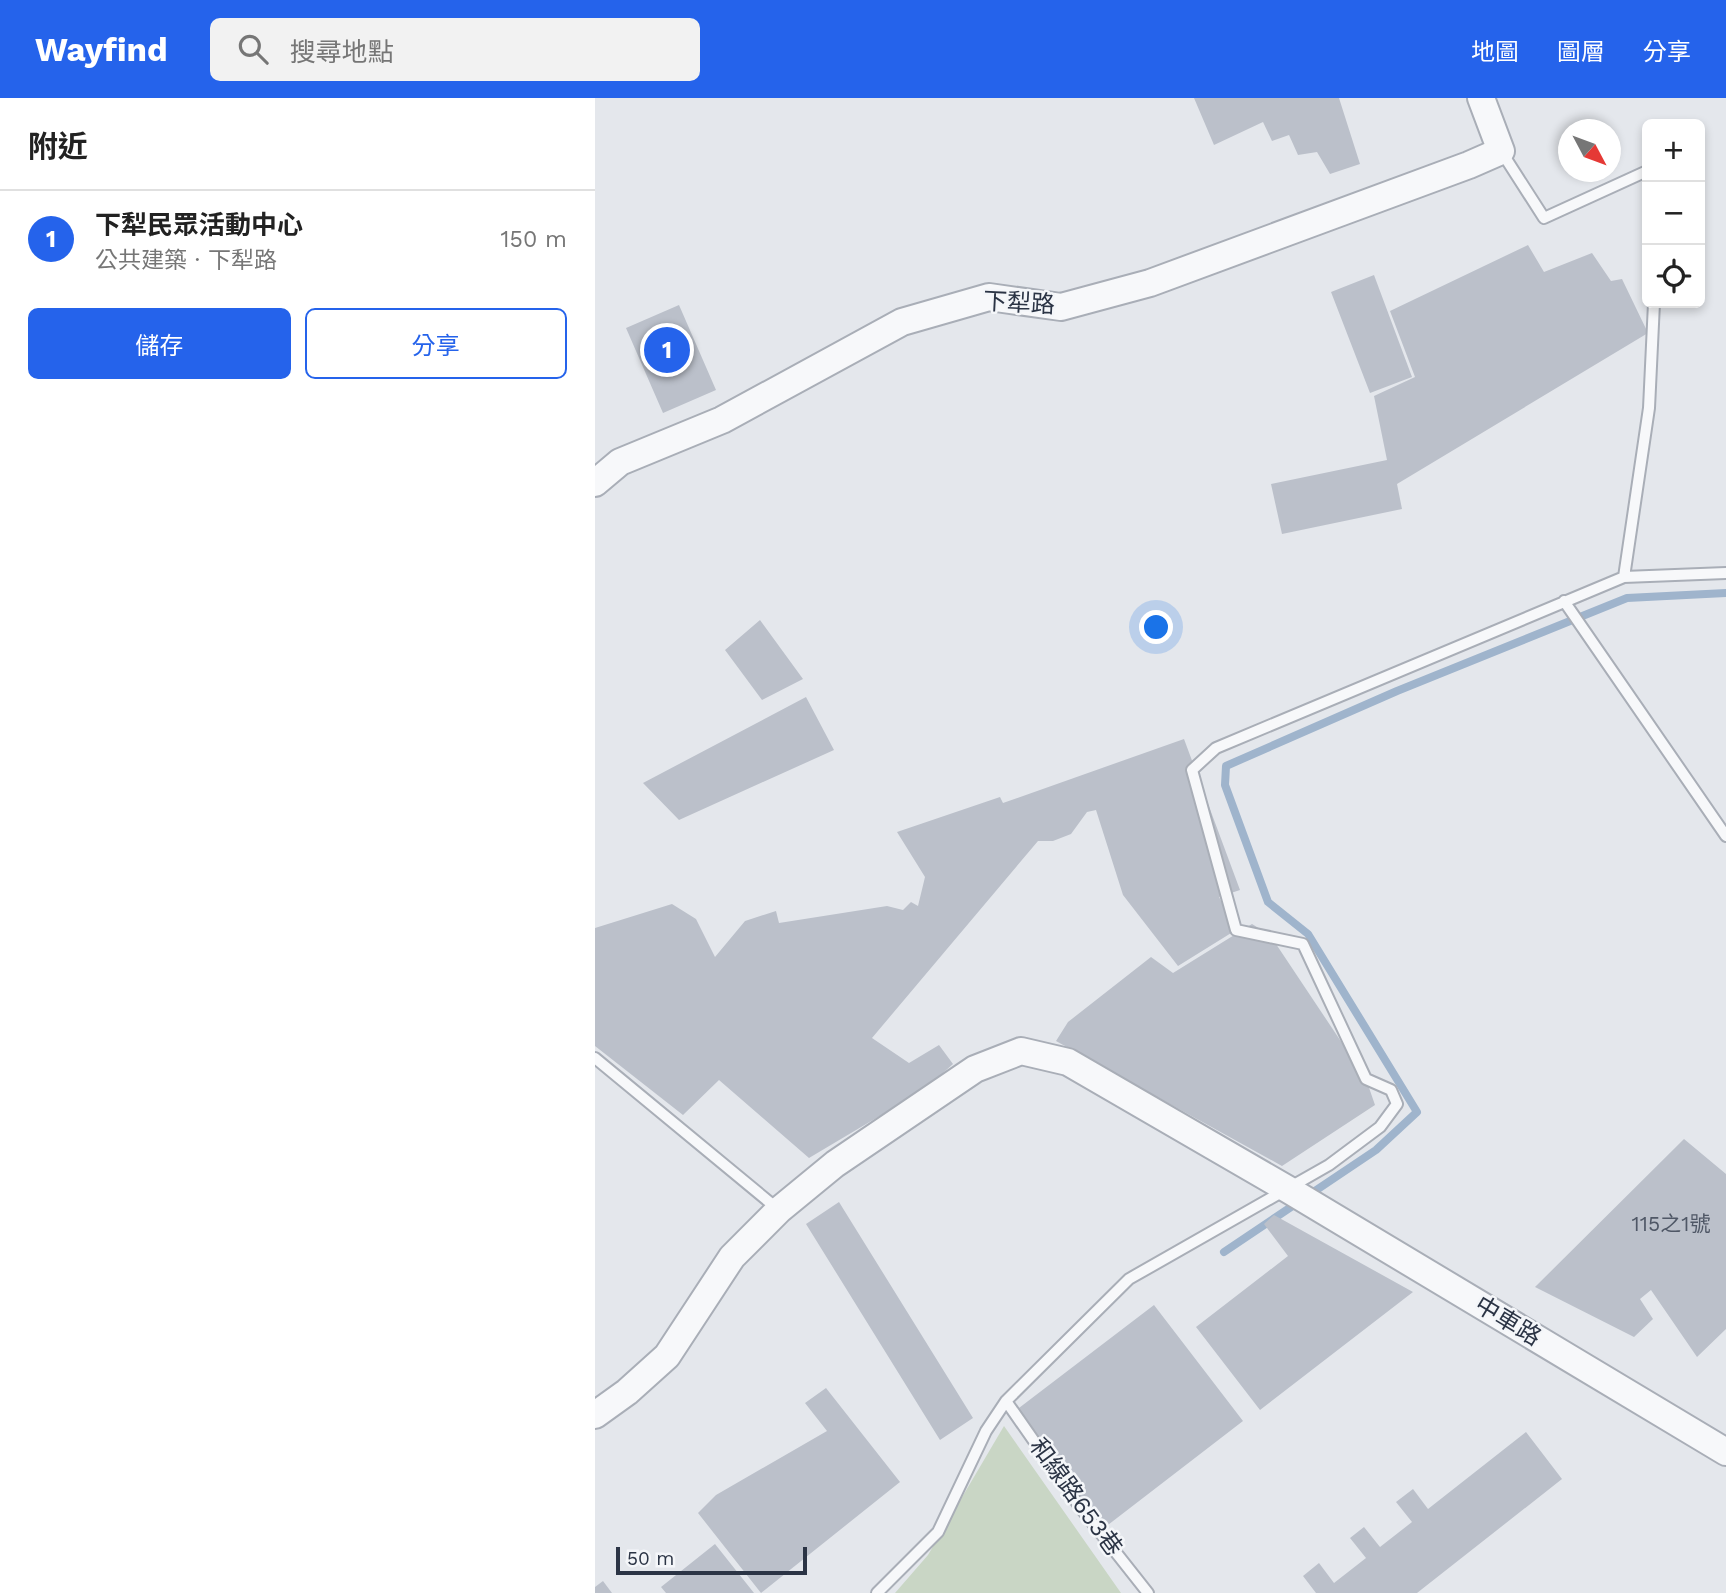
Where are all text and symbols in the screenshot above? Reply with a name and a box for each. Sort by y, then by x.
search box [210,18,700,81]
text: Wayfind [35,30,168,69]
icon: search [234,30,272,68]
text: 搜尋地點 [290,37,394,67]
text: 地圖 [1471,38,1519,66]
text: 圖層 [1557,38,1605,66]
text: 分享 [1643,38,1691,66]
north arrow [1558,119,1621,182]
map controls [1642,119,1705,308]
button: + [1642,119,1705,182]
text: 附近 [28,129,88,164]
button: − [1642,182,1705,245]
text: 下犁民眾活動中心 [95,210,303,240]
text: 1 [46,226,56,253]
text: 150 m [501,226,567,253]
button: locate [1642,245,1705,308]
text: 公共建築 · 下犁路 [95,247,277,274]
street label: 下犁路 [982,287,1056,319]
button: 儲存 [28,308,291,379]
button: 分享 [305,308,567,379]
pin: 1 [644,324,690,376]
your location [1139,610,1173,644]
house number: 115之1號 [1632,1211,1710,1236]
street label: 中車路 [1470,1290,1546,1352]
street label: 和線路653巷 [1024,1433,1128,1561]
scale bar [616,1544,807,1576]
text: 50 m [627,1547,674,1570]

